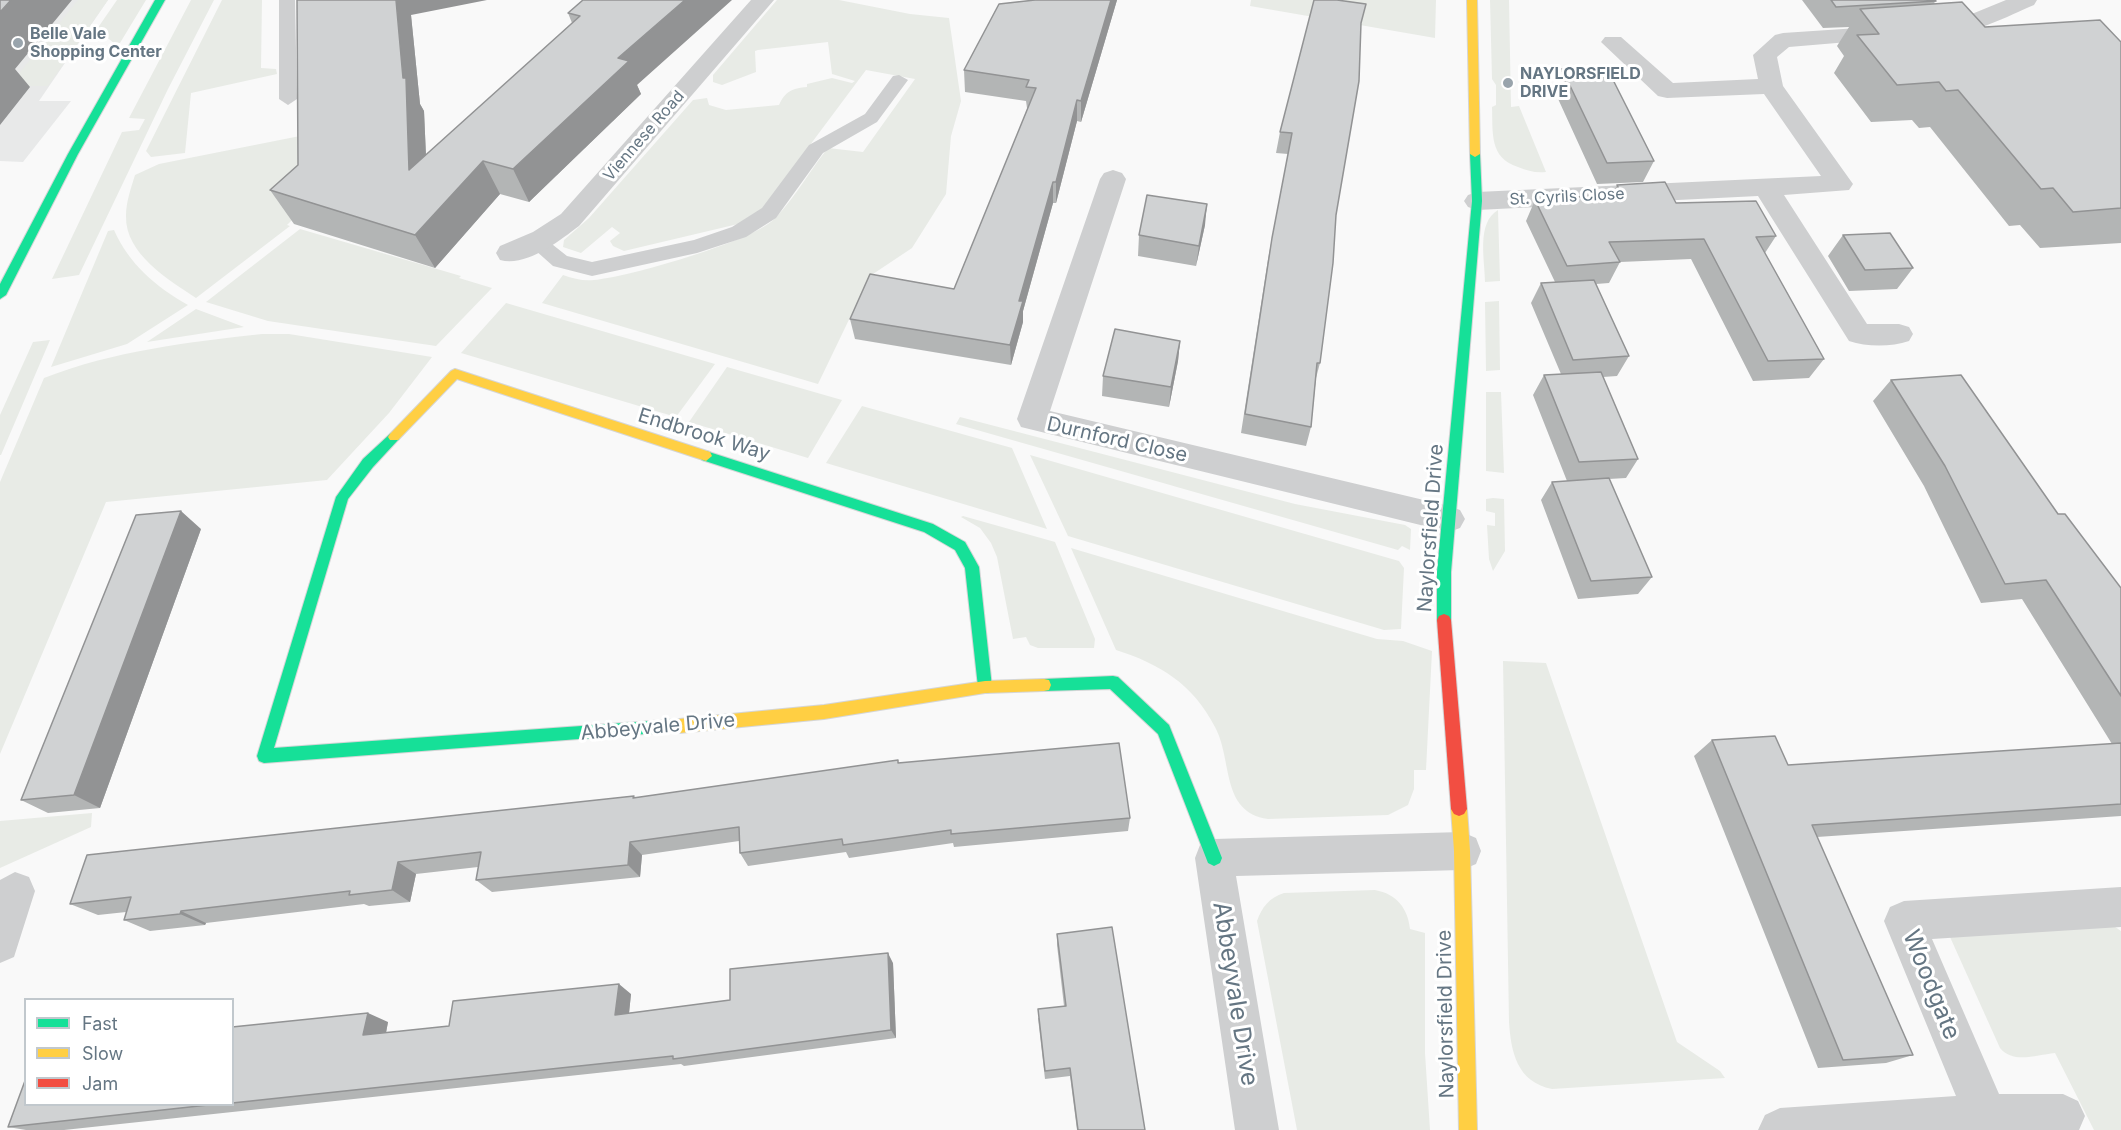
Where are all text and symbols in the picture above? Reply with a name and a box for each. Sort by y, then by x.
place label: Belle Vale Shopping Center [30,24,162,62]
marker: Belle Vale Shopping Center [11,36,25,50]
place label: NAYLORSFIELD DRIVE [1520,64,1641,102]
marker: NAYLORSFIELD DRIVE [1501,76,1515,90]
street label: Viennese Road [600,87,688,185]
street label: St. Cyrils Close [1509,184,1625,210]
street label: Endbrook Way [635,403,773,467]
street label: Durnford Close [1044,412,1190,468]
street label: Naylorsfield Drive [1413,443,1449,613]
street label: Abbeyvale Drive [580,708,736,746]
street label: Abbeyvale Drive [1206,900,1264,1088]
street label: Woodgate [1896,926,1966,1044]
street label: Naylorsfield Drive [1433,930,1459,1098]
legend [24,998,234,1106]
text: Fast [82,1013,118,1034]
text: Slow [82,1043,123,1064]
text: Jam [82,1073,118,1094]

